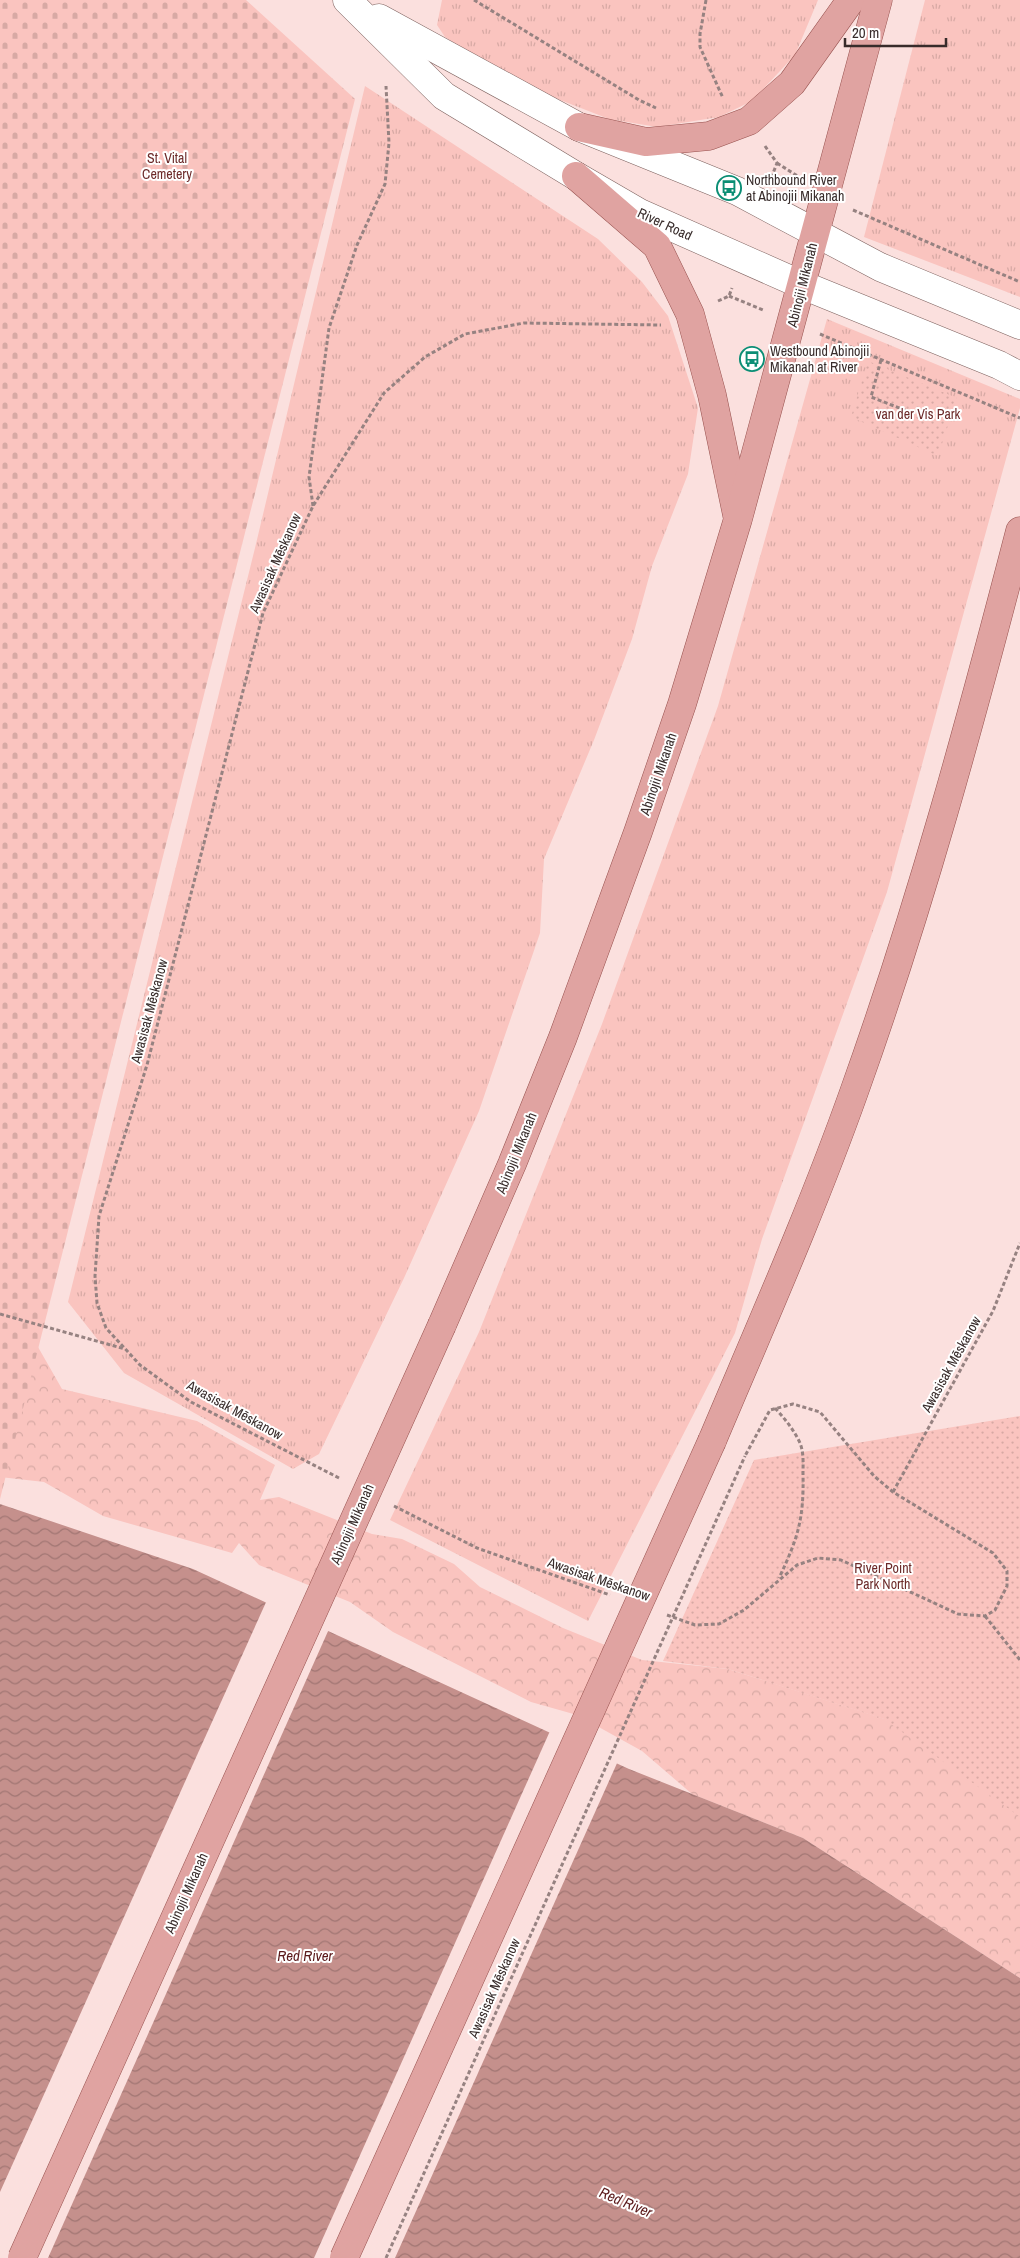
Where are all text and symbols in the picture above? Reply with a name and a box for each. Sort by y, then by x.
scale bar [845,15,946,47]
text: 20 m [852,22,879,43]
park label: St. Vital Cemetery [142,149,192,183]
place label: Northbound River at Abinojii Mikanah [746,171,844,205]
bus stop icon: Northbound River at Abinojii Mikanah [716,175,742,201]
street label: River Road [635,204,695,244]
street label: Abinojii Mikanah [783,241,821,330]
place label: Westbound Abinojii Mikanah at River [770,342,869,376]
bus stop icon: Westbound Abinojii Mikanah at River [739,346,765,372]
park label: van der Vis Park [876,405,961,423]
street label: Awasisak Mēskanow [245,510,305,616]
street label: Abinojii Mikanah [635,730,681,819]
street label: Awasisak Mēskanow [126,956,172,1066]
street label: Abinojii Mikanah [491,1110,540,1197]
street label: Awasisak Mēskanow [917,1312,985,1416]
street label: Awasisak Mēskanow [183,1376,287,1444]
street label: Abinojii Mikanah [326,1481,378,1568]
street label: Awasisak Mēskanow [545,1553,653,1605]
park label: River Point Park North [854,1559,912,1593]
street label: Abinojii Mikanah [160,1850,212,1937]
street label: Awasisak Mēskanow [464,1935,524,2041]
water label: Red River [277,1945,334,1966]
water label: Red River [596,2182,656,2223]

